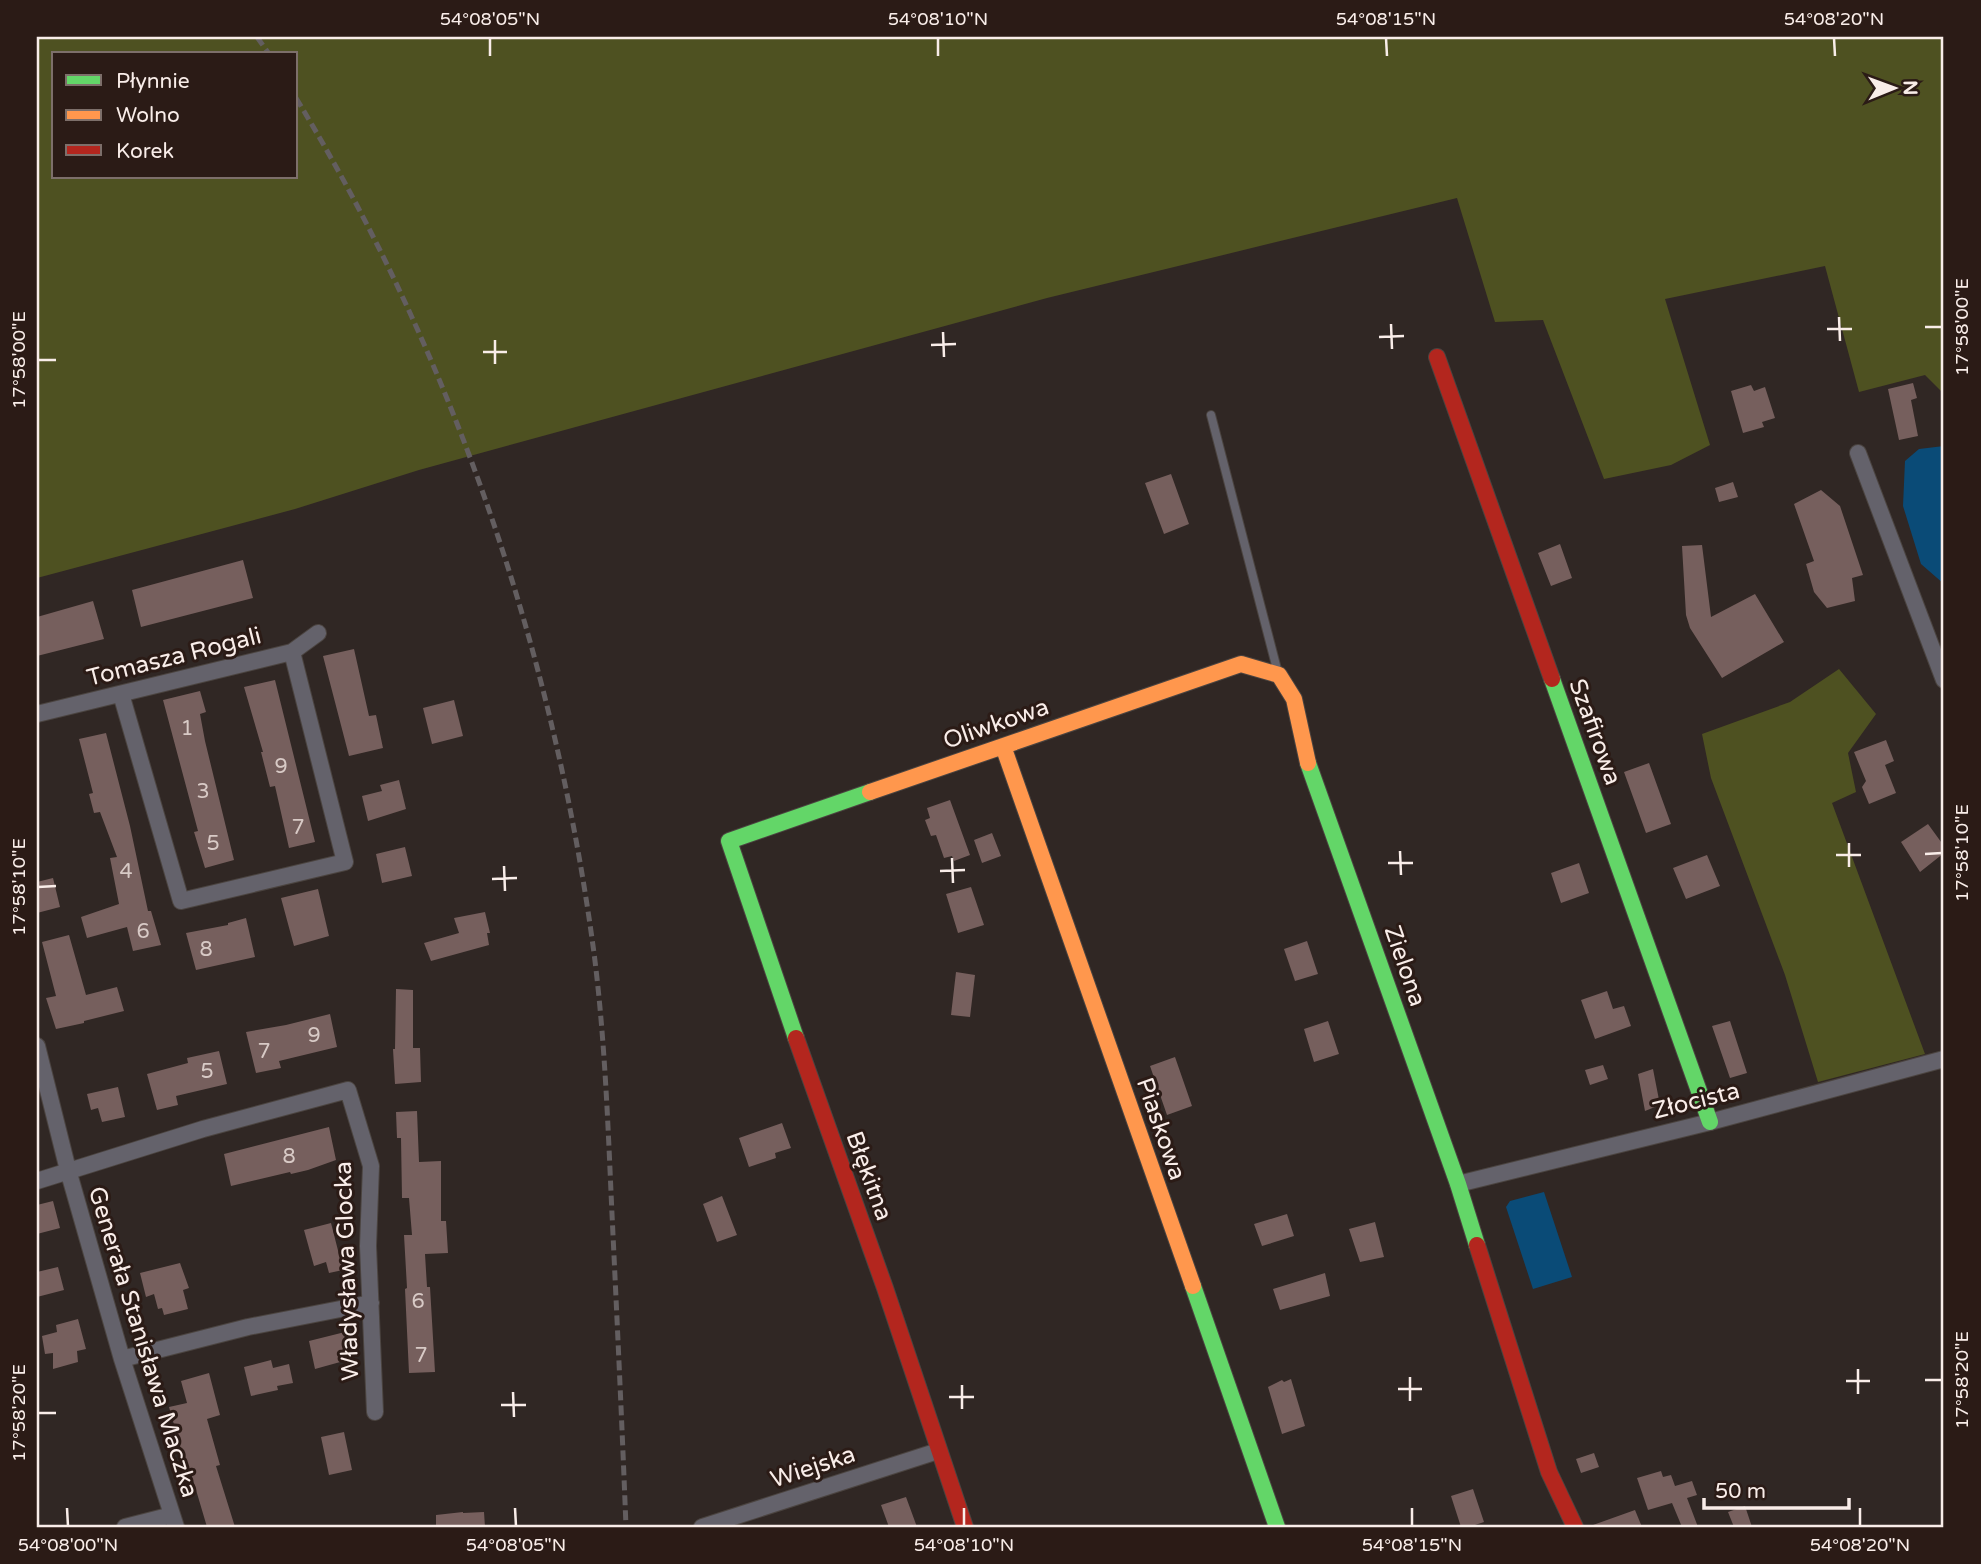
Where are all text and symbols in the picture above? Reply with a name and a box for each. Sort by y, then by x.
text: 54°08'05"N [440,8,540,30]
text: 54°08'10"N [888,8,988,30]
text: 54°08'15"N [1336,8,1436,30]
text: 54°08'20"N [1784,8,1884,30]
legend [52,52,298,178]
north arrow [1858,52,1928,122]
text: Płynnie [116,69,190,94]
text: N [1899,80,1921,96]
text: Wolno [116,103,180,128]
text: Korek [116,139,174,164]
text: 17°58'00"E [1951,278,1973,376]
text: 17°58'00"E [8,311,30,409]
street label: Tomasza Rogali [84,621,264,693]
street label: Szafirowa [1562,675,1628,789]
street label: Oliwkowa [939,692,1053,756]
house number: 1 [180,716,194,741]
house number: 9 [274,754,288,779]
house number: 3 [196,779,210,804]
text: 17°58'10"E [1951,804,1973,902]
house number: 7 [291,815,305,840]
house number: 5 [206,831,220,856]
text: 17°58'10"E [8,838,30,936]
house number: 4 [119,859,133,884]
house number: 6 [136,919,150,944]
street label: Zielona [1378,922,1432,1010]
house number: 8 [199,937,213,962]
house number: 9 [307,1023,321,1048]
house number: 7 [257,1039,271,1064]
house number: 5 [200,1059,214,1084]
street label: Piaskowa [1130,1074,1192,1184]
street label: Złocista [1649,1076,1743,1126]
street label: Błękitna [840,1127,898,1225]
house number: 8 [282,1144,296,1169]
street label: Władysława Glocka [329,1161,365,1381]
street label: Generała Stanisława Maczka [82,1183,204,1501]
house number: 6 [411,1289,425,1314]
text: 17°58'20"E [1951,1331,1973,1429]
house number: 7 [414,1343,428,1368]
text: 17°58'20"E [8,1364,30,1462]
street label: Wiejska [767,1440,859,1494]
scale bar [1704,1466,1850,1510]
text: 50 m [1715,1479,1766,1504]
text: 54°08'00"N [18,1534,118,1556]
text: 54°08'05"N [466,1534,566,1556]
text: 54°08'10"N [914,1534,1014,1556]
text: 54°08'15"N [1362,1534,1462,1556]
text: 54°08'20"N [1810,1534,1910,1556]

